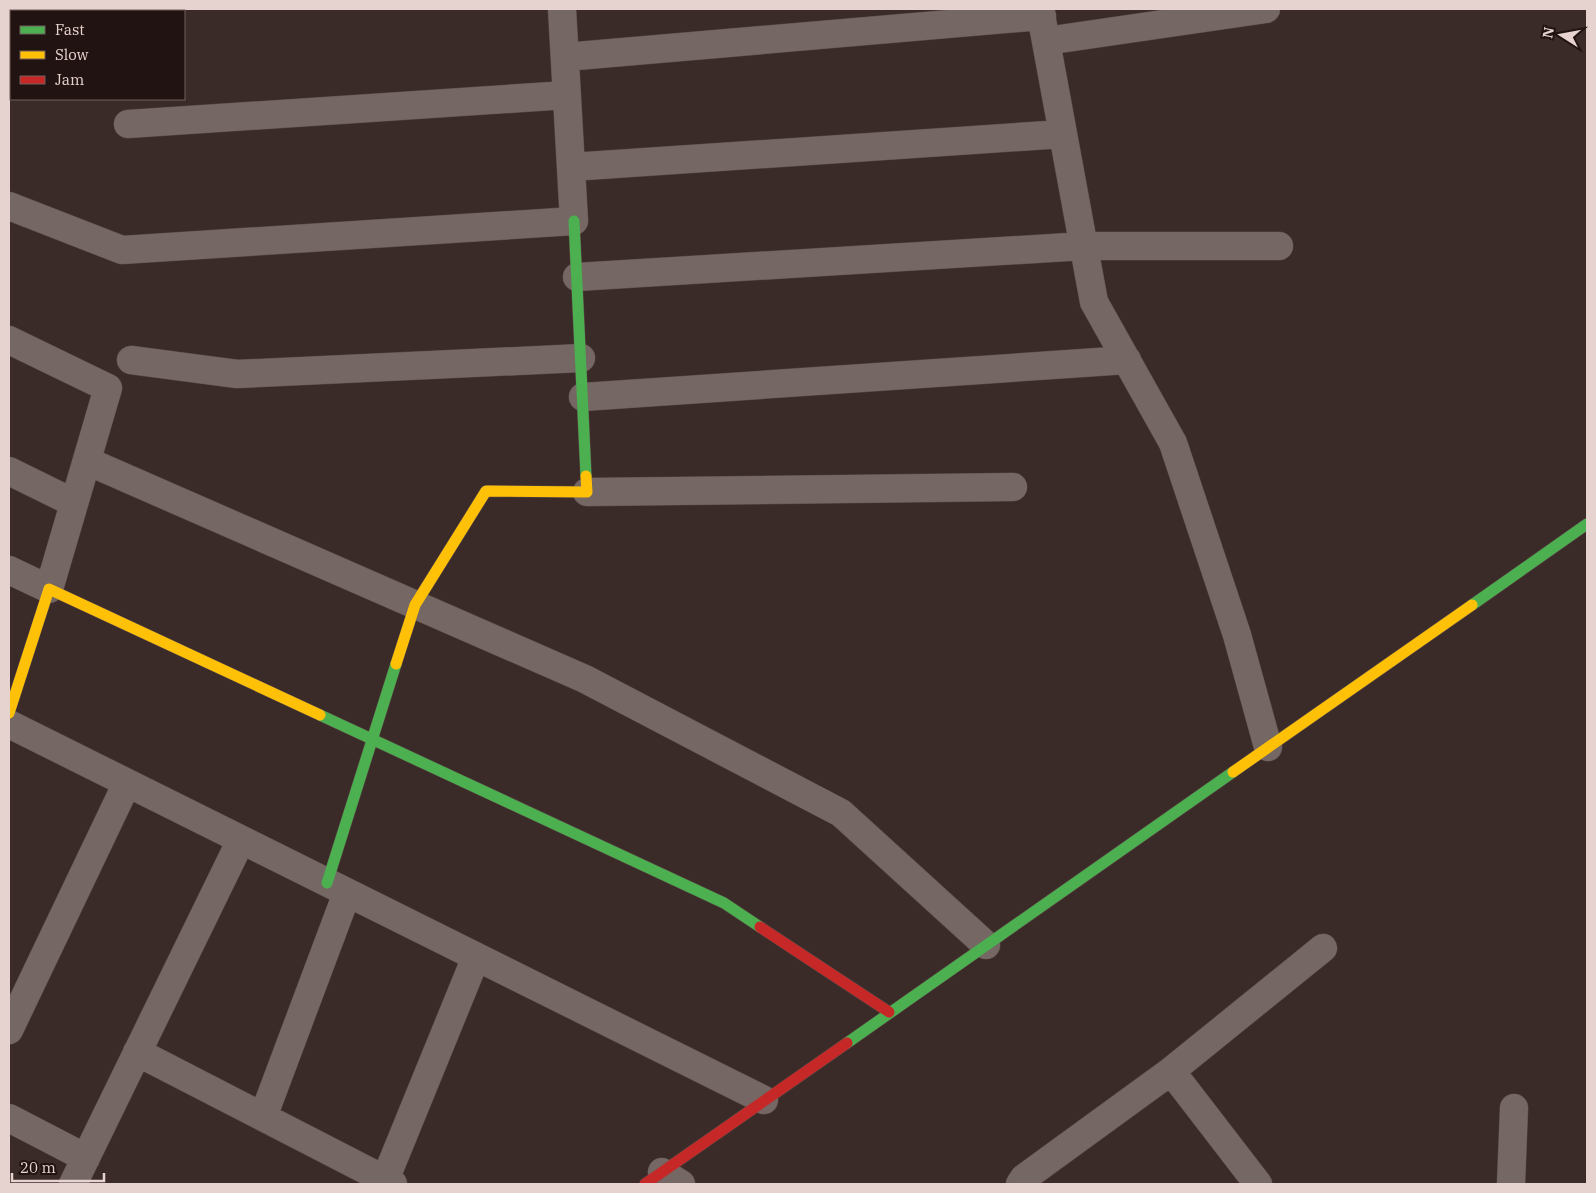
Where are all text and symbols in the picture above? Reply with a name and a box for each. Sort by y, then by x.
legend [10,10,185,100]
north arrow [1536,10,1586,60]
text: Fast [55,20,85,39]
text: N [1538,25,1558,40]
text: Slow [55,45,89,64]
text: Jam [55,70,84,89]
scale bar [12,1150,105,1182]
text: 20 m [20,1158,56,1177]

